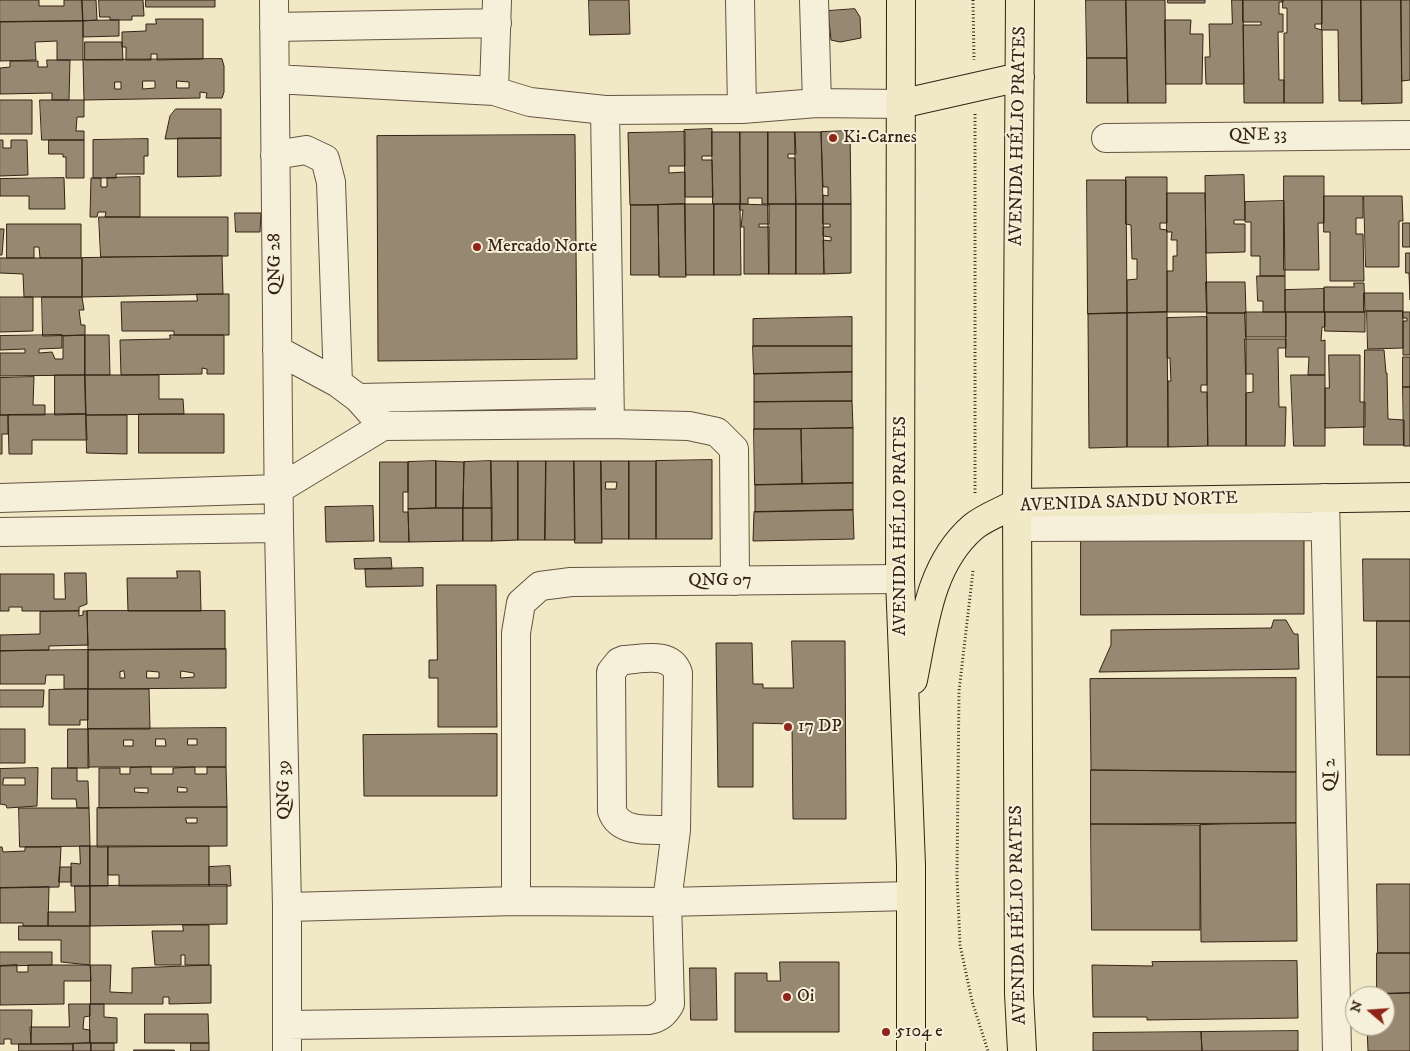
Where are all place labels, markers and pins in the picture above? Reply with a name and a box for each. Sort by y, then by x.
place label: Ki-Carnes [843,127,917,149]
marker: Ki-Carnes [827,132,839,144]
place label: Mercado Norte [487,236,597,258]
marker: Mercado Norte [471,241,483,253]
place label: 17 DP [798,716,842,738]
marker: 17 DP [782,721,794,733]
place label: Oi [797,986,814,1008]
marker: Oi [781,991,793,1003]
place label: 5104 e [896,1021,943,1043]
marker: 5104 e [880,1026,892,1038]

